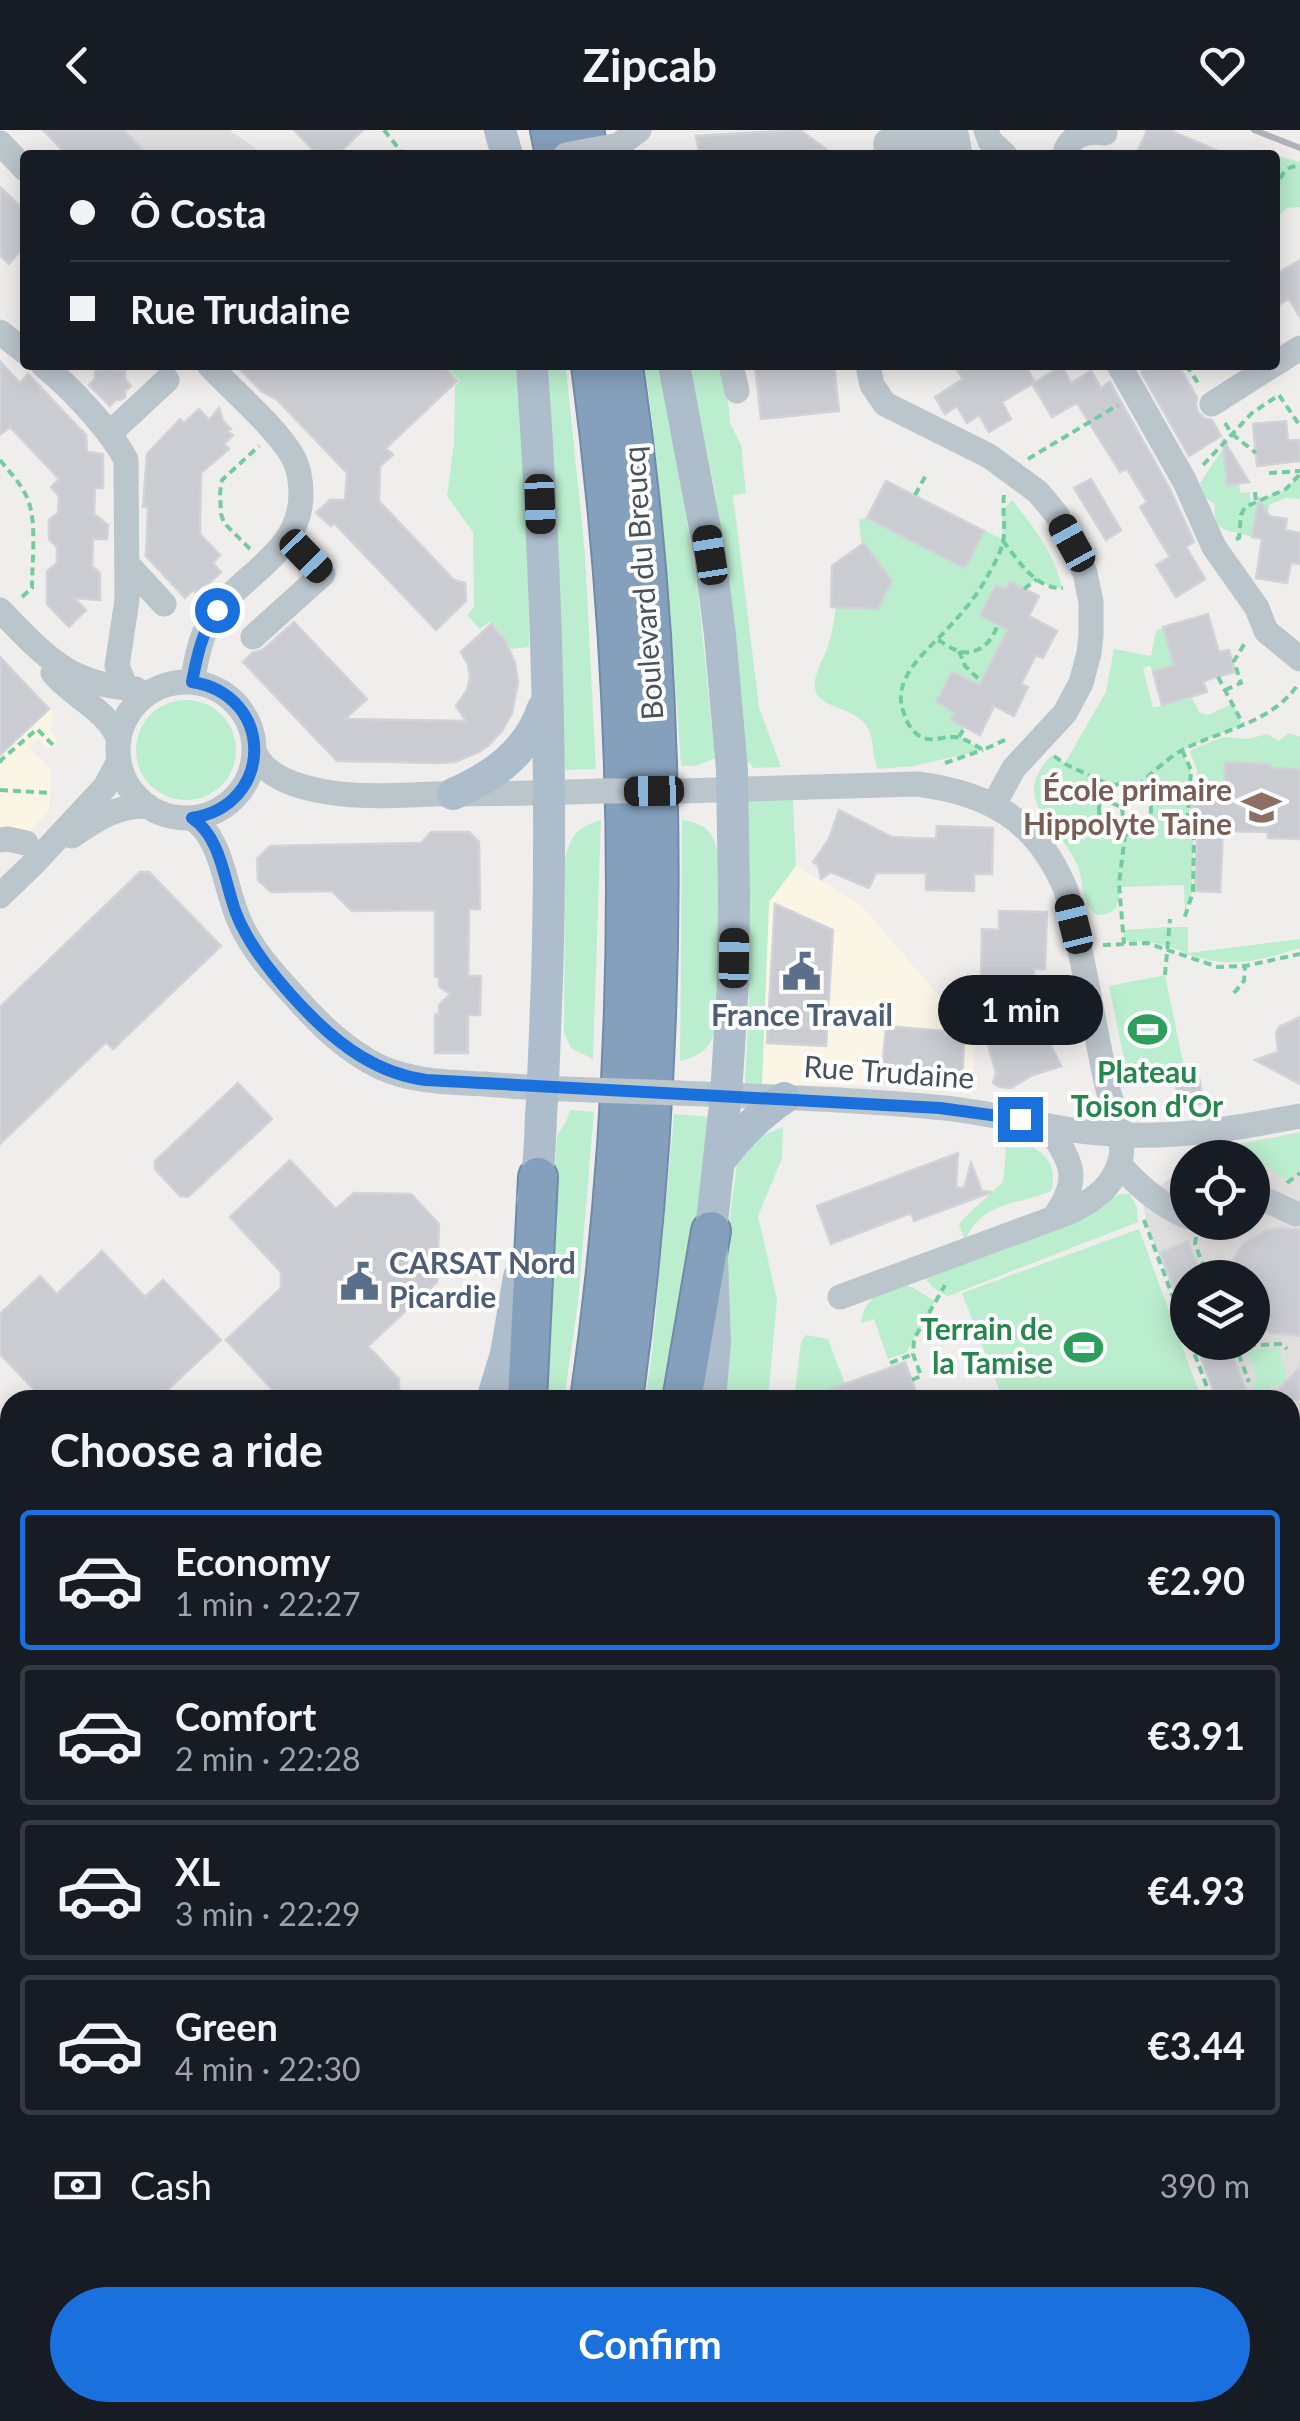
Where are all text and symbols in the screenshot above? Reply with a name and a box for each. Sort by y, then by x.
icon: back [50,38,105,93]
text: Zipcab [583,38,717,92]
icon: heart [1195,38,1250,93]
text: Ô Costa [130,190,267,236]
text: Rue Trudaine [130,286,350,332]
street label: Boulevard du Breucq [614,445,670,721]
car [524,473,556,535]
car [1044,509,1100,577]
car [690,523,730,587]
car [274,524,338,588]
route start [195,588,240,633]
place label: École primaire Hippolyte Taine [1023,771,1232,841]
car [624,775,684,807]
school or university icon: École primaire Hippolyte Taine [1241,787,1283,829]
car [1052,891,1096,957]
car [718,928,750,988]
public building icon: France Travail [781,951,823,993]
callout: 1 min [938,974,1102,1044]
text: 1 min [981,990,1060,1029]
place label: France Travail [711,996,893,1032]
sports icon: Plateau Toison d'Or [1126,1008,1168,1050]
street label: Rue Trudaine [803,1047,976,1095]
place label: Plateau Toison d'Or [1071,1053,1224,1123]
route end [998,1097,1043,1142]
map controls [1170,1140,1270,1360]
button: locate [1170,1140,1270,1240]
place label: CARSAT Nord Picardie [389,1244,576,1314]
public building icon: CARSAT Nord Picardie [338,1260,380,1302]
button: layers [1170,1260,1270,1360]
place label: Terrain de la Tamise [920,1310,1053,1380]
sports icon: Terrain de la Tamise [1062,1326,1104,1368]
text: Choose a ride [50,1423,323,1477]
icon: car [55,1535,145,1625]
text: Economy [175,1538,330,1584]
text: €2.90 [1148,1557,1245,1603]
text: 1 min · 22:27 [175,1584,361,1623]
icon: car [55,1690,145,1780]
text: Comfort [175,1693,316,1739]
text: €3.91 [1148,1712,1245,1758]
text: 2 min · 22:28 [175,1739,361,1778]
icon: car [55,1845,145,1935]
text: XL [175,1848,220,1894]
text: €4.93 [1148,1867,1245,1913]
text: 3 min · 22:29 [175,1894,361,1933]
icon: car [55,2000,145,2090]
text: Green [175,2003,278,2049]
text: €3.44 [1148,2022,1245,2068]
text: 4 min · 22:30 [175,2049,361,2088]
icon: cash [50,2158,105,2213]
text: Cash [130,2162,212,2208]
text: 390 m [1160,2166,1250,2205]
button: Confirm [50,2287,1250,2402]

